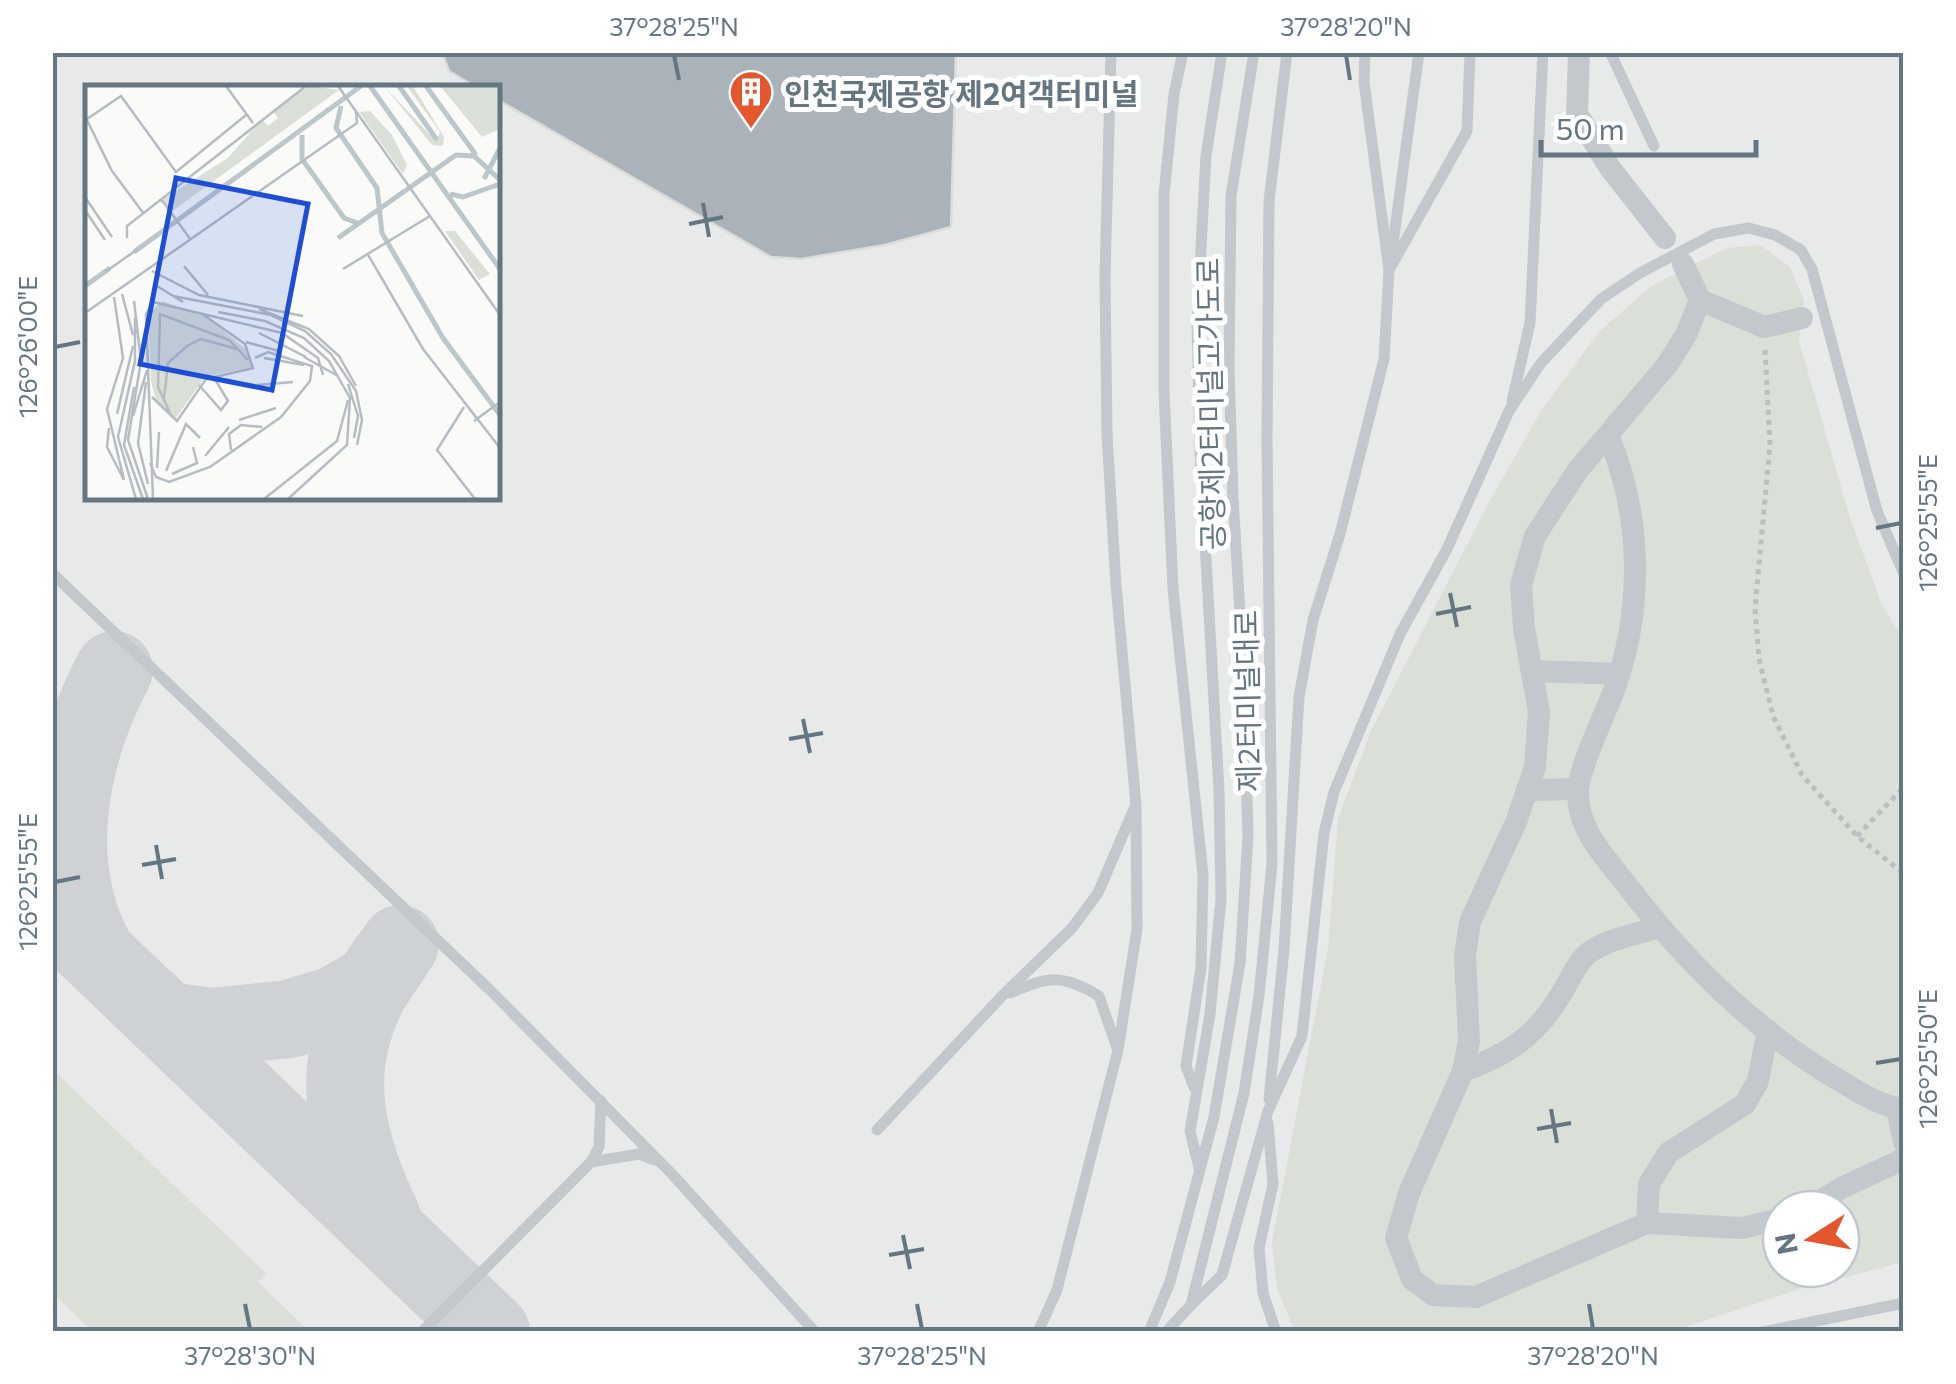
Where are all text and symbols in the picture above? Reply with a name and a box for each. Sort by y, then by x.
text: 37°28'25"N [609,11,739,41]
text: 37°28'20"N [1280,11,1412,41]
building icon: 인천국제공항 제2여객터미널 [728,69,774,130]
place label: 인천국제공항 제2여객터미널 [784,74,1138,111]
inset map [85,85,500,500]
scale bar [1541,95,1756,157]
text: 50 m [1556,109,1625,146]
street label: 공항제2터미널고가도로 [1188,257,1230,551]
text: 126°26'00"E [12,276,42,418]
text: 126°25'55"E [1912,454,1942,592]
street label: 제2터미널대로 [1226,610,1266,792]
text: 126°25'55"E [12,813,42,951]
text: 126°25'50"E [1912,989,1942,1129]
north arrow [1761,1189,1861,1289]
text: N [1767,1230,1804,1258]
text: 37°28'30"N [184,1340,316,1370]
text: 37°28'25"N [857,1340,987,1370]
text: 37°28'20"N [1527,1340,1659,1370]

